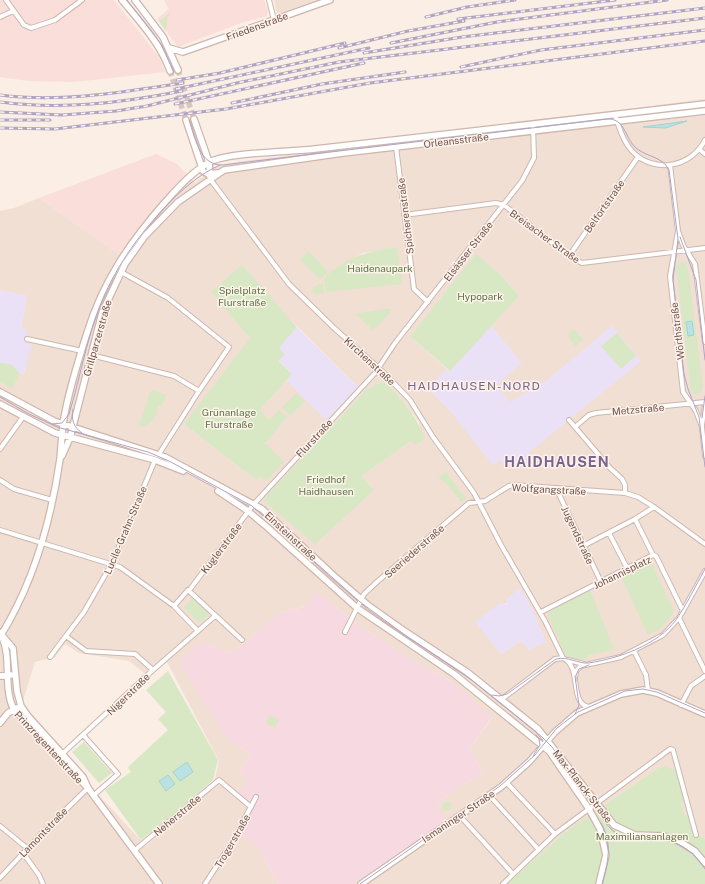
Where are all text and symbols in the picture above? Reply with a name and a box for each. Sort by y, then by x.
street label: Friedenstraße [224,9,290,43]
street label: Orleansstraße [423,130,490,150]
street label: Spicherenstraße [394,177,416,255]
street label: Belfortstraße [581,177,627,235]
street label: Breisacher Straße [508,207,583,266]
street label: Elsässer Straße [441,218,495,283]
park label: Haidenaupark [347,262,413,274]
park label: Spielplatz Flurstraße [218,284,266,308]
park label: Hypopark [457,290,503,302]
street label: Grillparzerstraße [80,298,114,378]
street label: Wörthstraße [667,301,686,360]
street label: Kirchenstraße [342,334,398,388]
district label: HAIDHAUSEN-NORD [407,379,541,393]
street label: Metzstraße [611,401,665,417]
park label: Grünanlage Flurstraße [202,406,257,430]
street label: Flurstraße [293,416,335,460]
district label: HAIDHAUSEN [504,454,610,470]
park label: Friedhof Haidhausen [298,473,354,497]
street label: Wolfgangstraße [512,481,587,497]
street label: Lucile-Grahn-Straße [101,484,149,576]
street label: Jugendstraße [559,504,597,566]
street label: Einsteinstraße [263,509,320,563]
street label: Kuglerstraße [198,520,244,576]
street label: Seeriederstraße [382,522,447,580]
street label: Johannisplatz [591,553,653,591]
street label: Nigerstraße [104,670,152,718]
street label: Prinzregentenstraße [12,708,86,786]
street label: Max-Planck-Straße [551,747,615,825]
street label: Ismaninger Straße [419,787,497,845]
street label: Neherstraße [151,792,203,838]
street label: Lamontstraße [16,804,70,859]
street label: Trogerstraße [212,812,252,870]
park label: Maximiliansanlagen [596,830,689,842]

